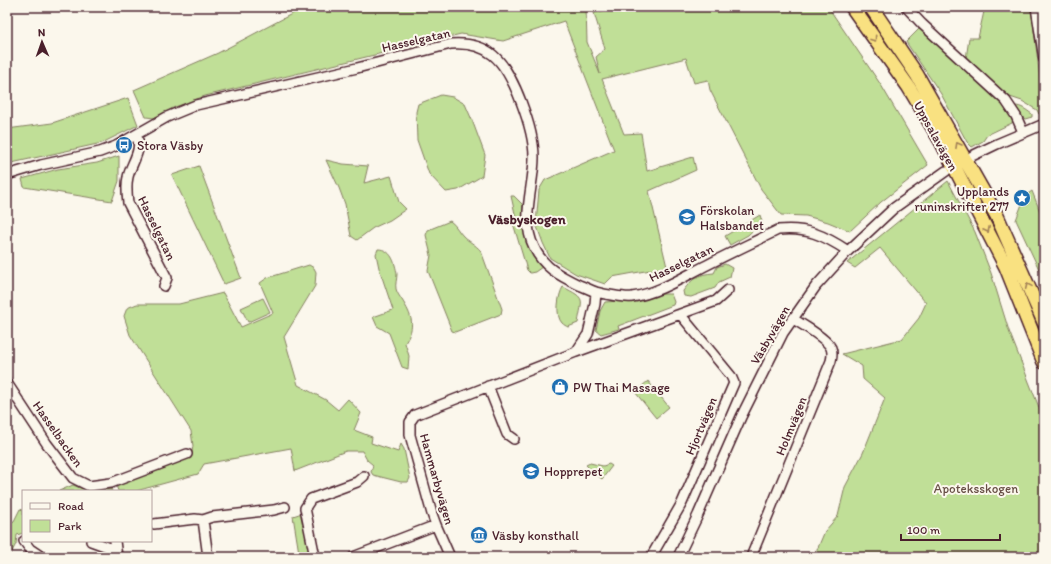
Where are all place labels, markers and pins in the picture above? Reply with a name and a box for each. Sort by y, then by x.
bus stop icon: Stora Väsby [114,135,134,155]
place label: Stora Väsby [137,138,203,153]
place label: Upplands runinskrifter 277 [915,184,1010,214]
place icon: Upplands runinskrifter 277 [1012,188,1032,208]
place label: Förskolan Halsbandet [700,203,764,233]
school or university icon: Förskolan Halsbandet [677,207,697,227]
shop icon: PW Thai Massage [550,377,570,397]
place label: PW Thai Massage [573,380,670,395]
school or university icon: Hopprepet [521,461,541,481]
place label: Hopprepet [544,464,602,479]
museum icon: Väsby konsthall [469,525,489,545]
place label: Väsby konsthall [492,528,579,543]

